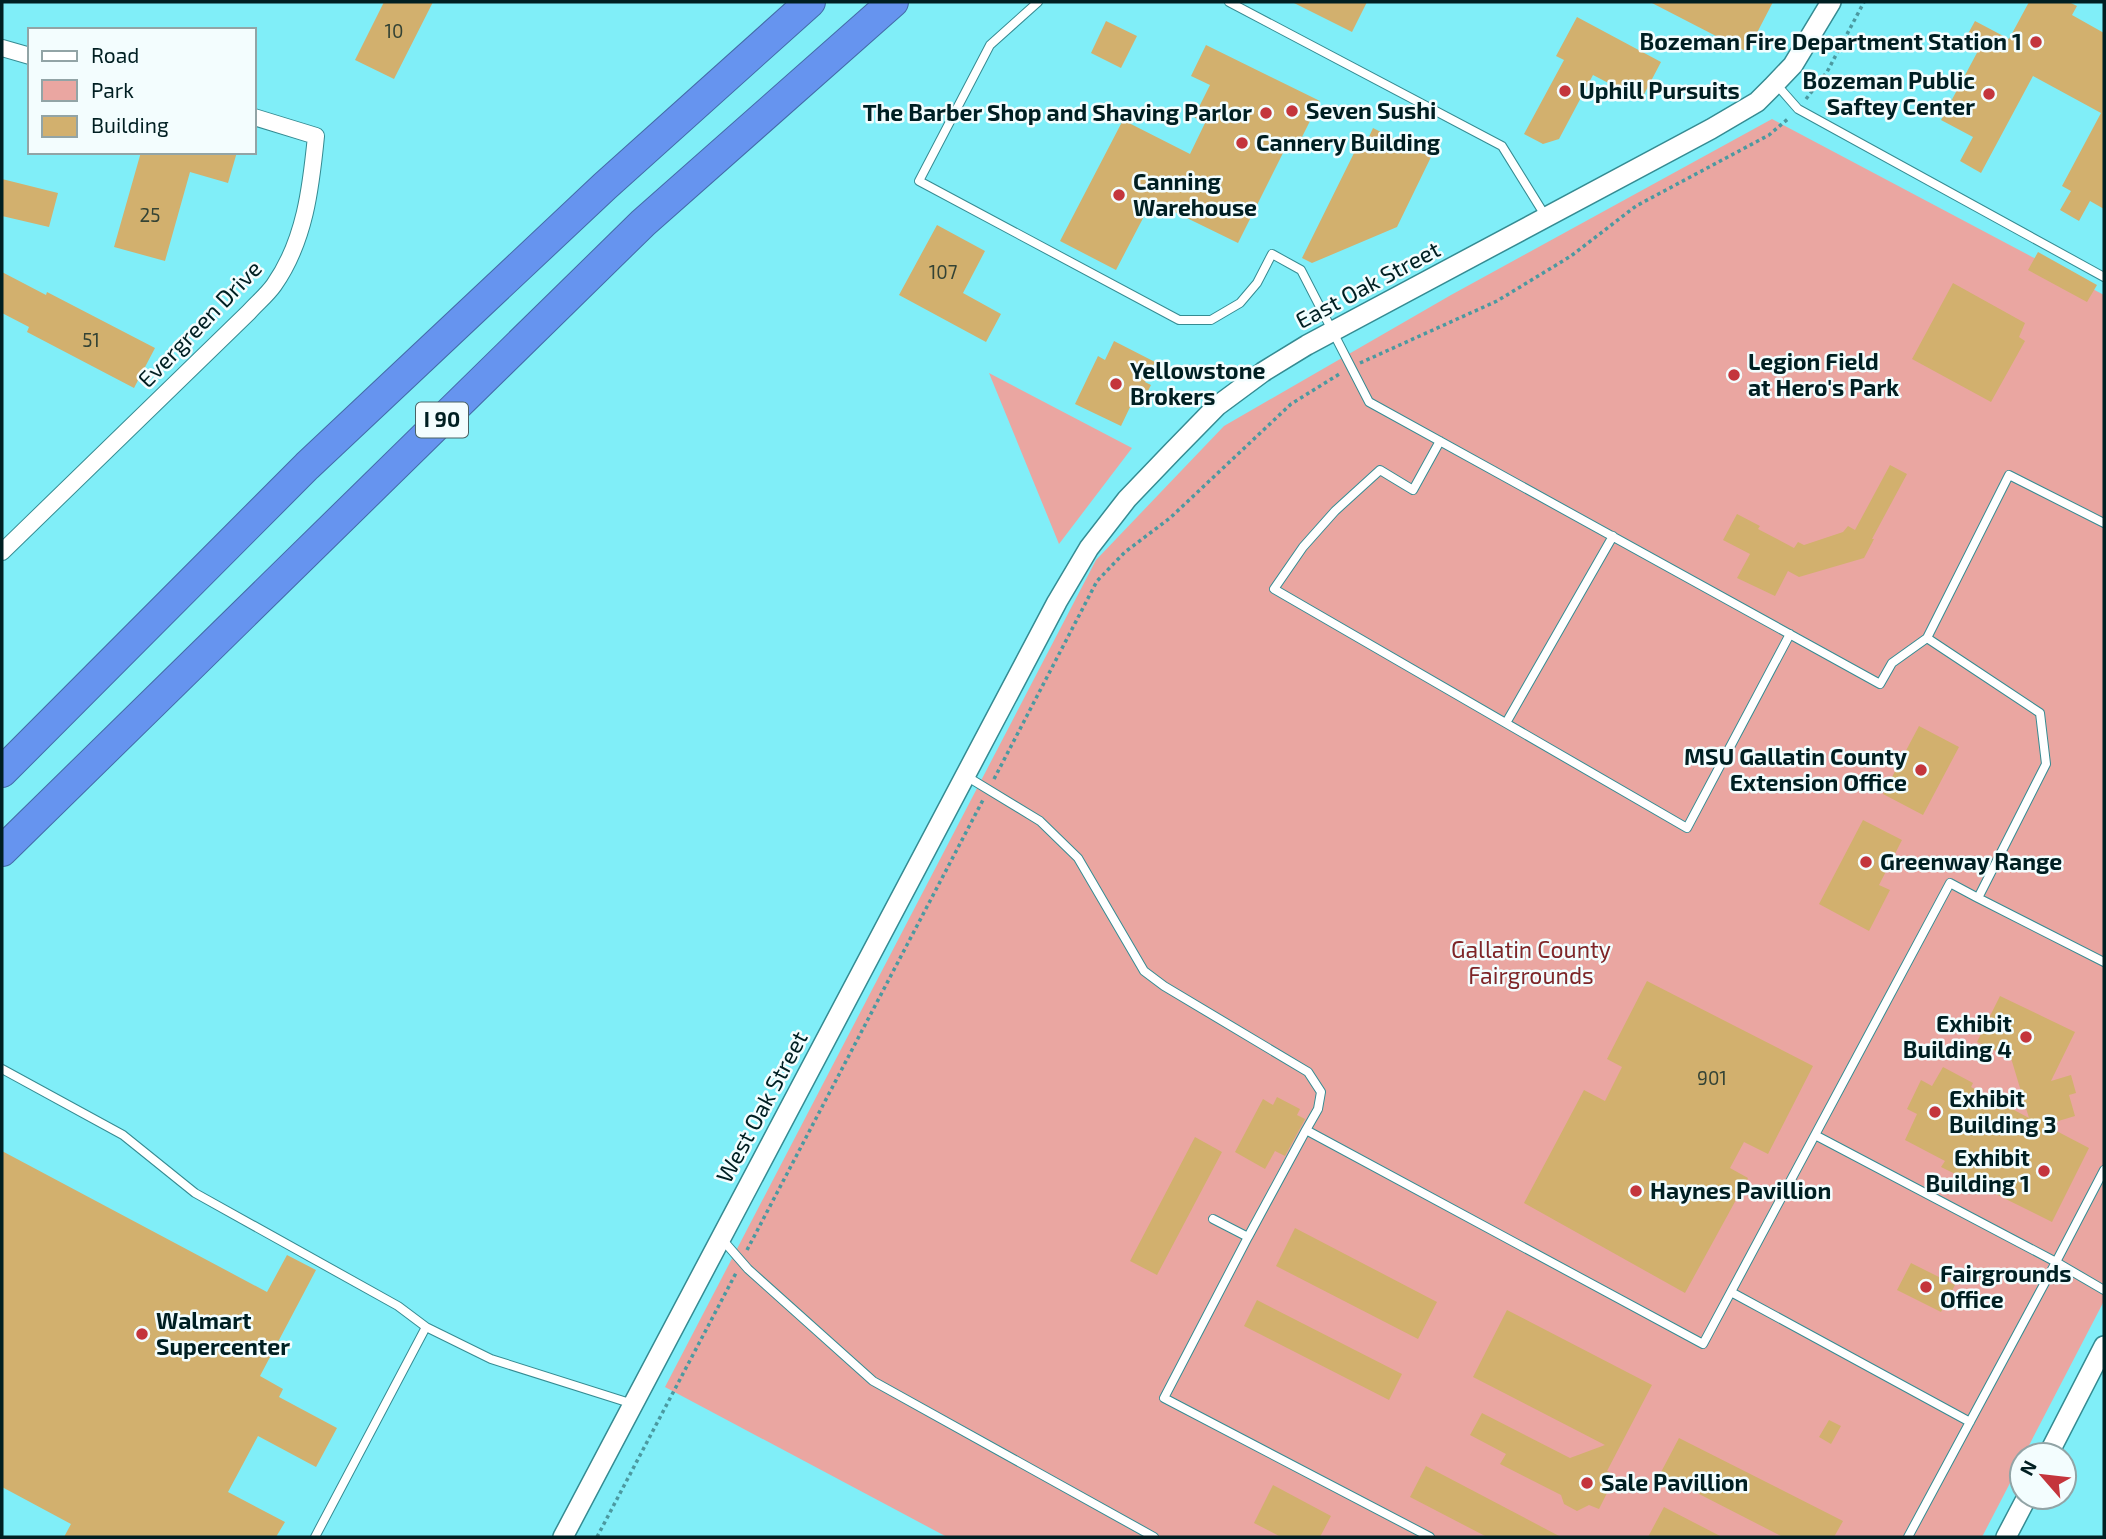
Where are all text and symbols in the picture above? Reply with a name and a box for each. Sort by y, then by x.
house number: 10 [384,19,404,42]
place label: Bozeman Fire Department Station 1 [1639,27,2022,55]
legend [28,28,256,154]
marker: Bozeman Fire Department Station 1 [2028,34,2044,50]
text: Road [91,42,139,67]
place label: Bozeman Public Saftey Center [1802,66,1975,120]
place label: Uphill Pursuits [1579,76,1740,104]
text: Park [91,77,134,102]
marker: Uphill Pursuits [1557,83,1573,99]
marker: Bozeman Public Saftey Center [1981,86,1997,102]
place label: Seven Sushi [1306,96,1436,124]
place label: The Barber Shop and Shaving Parlor [863,98,1252,126]
marker: Seven Sushi [1284,103,1300,119]
marker: The Barber Shop and Shaving Parlor [1258,105,1274,121]
text: Building [91,112,169,137]
place label: Cannery Building [1256,128,1441,156]
marker: Cannery Building [1234,135,1250,151]
place label: Canning Warehouse [1133,167,1257,221]
marker: Canning Warehouse [1111,187,1127,203]
house number: 25 [140,203,160,226]
street label: East Oak Street [1290,234,1445,334]
street label: Evergreen Drive [132,254,267,393]
house number: 107 [929,260,958,283]
house number: 51 [82,328,100,351]
place label: Legion Field at Hero's Park [1748,347,1899,401]
place label: Yellowstone Brokers [1130,356,1265,410]
marker: Legion Field at Hero's Park [1726,367,1742,383]
marker: Yellowstone Brokers [1108,376,1124,392]
road number: I 90 [416,402,468,438]
place label: MSU Gallatin County Extension Office [1684,742,1907,796]
marker: MSU Gallatin County Extension Office [1913,762,1929,778]
place label: Greenway Range [1880,847,2062,875]
marker: Greenway Range [1858,854,1874,870]
park label: Gallatin County Fairgrounds [1451,935,1611,989]
place label: Exhibit Building 4 [1903,1009,2012,1063]
street label: West Oak Street [709,1026,813,1187]
marker: Exhibit Building 4 [2018,1029,2034,1045]
house number: 901 [1697,1066,1727,1089]
place label: Exhibit Building 3 [1949,1084,2057,1138]
marker: Exhibit Building 3 [1927,1104,1943,1120]
place label: Exhibit Building 1 [1926,1143,2030,1197]
marker: Exhibit Building 1 [2036,1163,2052,1179]
place label: Haynes Pavillion [1650,1176,1831,1204]
marker: Haynes Pavillion [1628,1183,1644,1199]
place label: Fairgrounds Office [1940,1259,2072,1313]
marker: Fairgrounds Office [1918,1279,1934,1295]
place label: Walmart Supercenter [156,1306,290,1360]
marker: Walmart Supercenter [134,1326,150,1342]
north arrow [2008,1441,2078,1511]
text: N [2014,1456,2041,1479]
place label: Sale Pavillion [1601,1468,1748,1496]
marker: Sale Pavillion [1579,1475,1595,1491]

